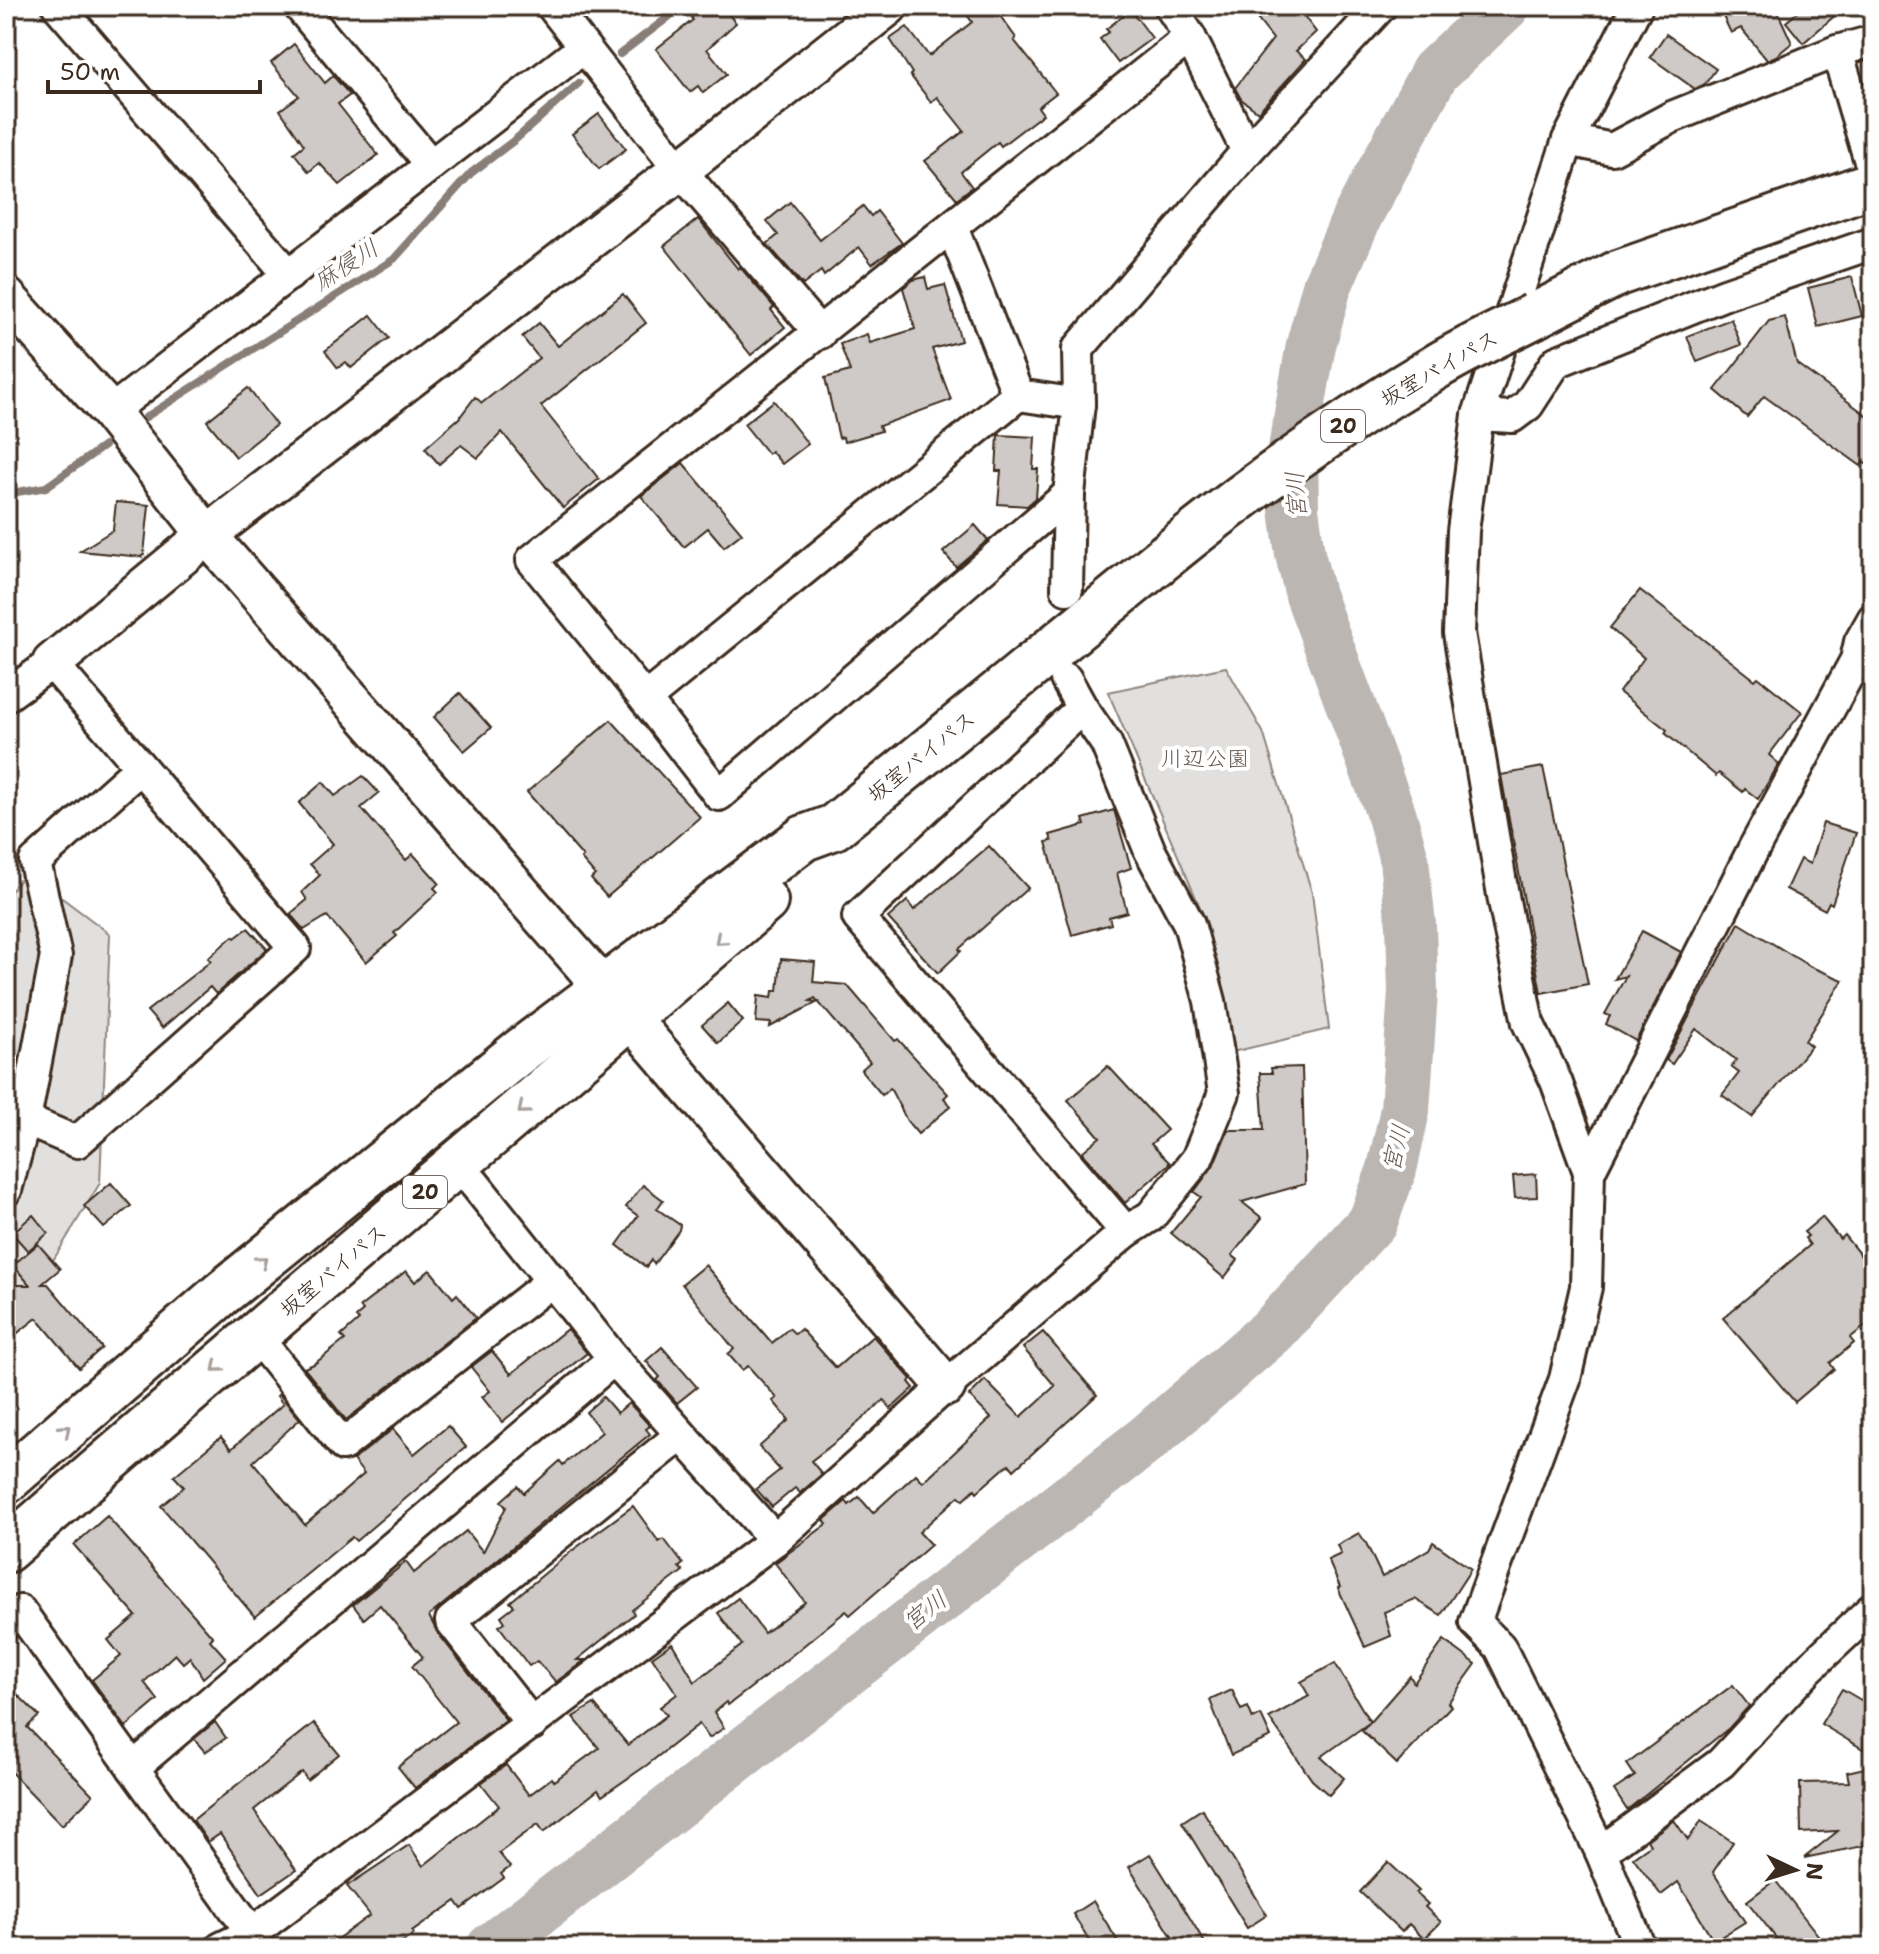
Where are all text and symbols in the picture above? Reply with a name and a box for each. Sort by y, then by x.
scale bar [48,44,260,94]
text: 50 m [60,56,120,88]
water label: 麻侵川 [307,232,385,298]
street label: 坂室バイパス [1375,323,1503,414]
road number: 20 [1321,410,1365,442]
water label: 宮川 [1278,470,1314,520]
street label: 坂室バイパス [861,704,982,809]
park label: 川辺公園 [1161,744,1249,773]
one-way arrow [714,930,729,944]
one-way arrow [518,1099,532,1114]
water label: 宮川 [1375,1121,1417,1175]
road number: 20 [403,1176,447,1208]
street label: 坂室バイパス [274,1217,393,1324]
one-way arrow [253,1256,268,1270]
one-way arrow [212,1357,226,1372]
one-way arrow [55,1425,70,1440]
water label: 宮川 [896,1584,954,1638]
north arrow [1755,1830,1835,1910]
text: N [1799,1862,1830,1881]

